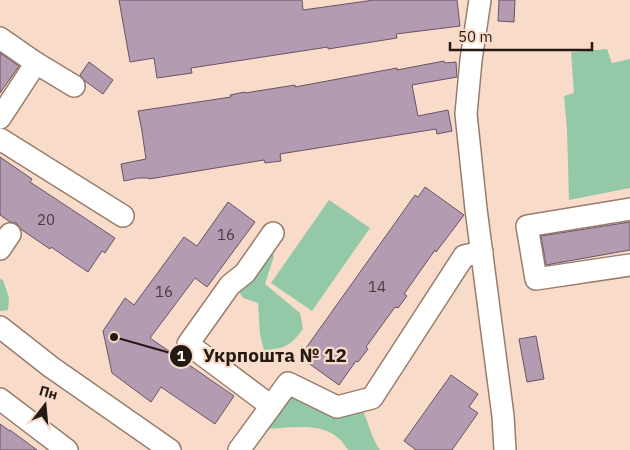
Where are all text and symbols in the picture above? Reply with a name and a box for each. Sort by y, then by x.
scale bar [450,20,592,52]
text: 50 m [458,27,493,46]
house number: 20 [37,210,55,229]
house number: 16 [217,225,235,244]
house number: 14 [368,277,386,296]
house number: 16 [155,282,173,301]
callout: Укрпошта № 12 [168,339,357,373]
text: Укрпошта № 12 [203,343,347,367]
text: 1 [176,346,186,365]
north arrow [20,380,70,430]
text: Пн [37,381,60,404]

